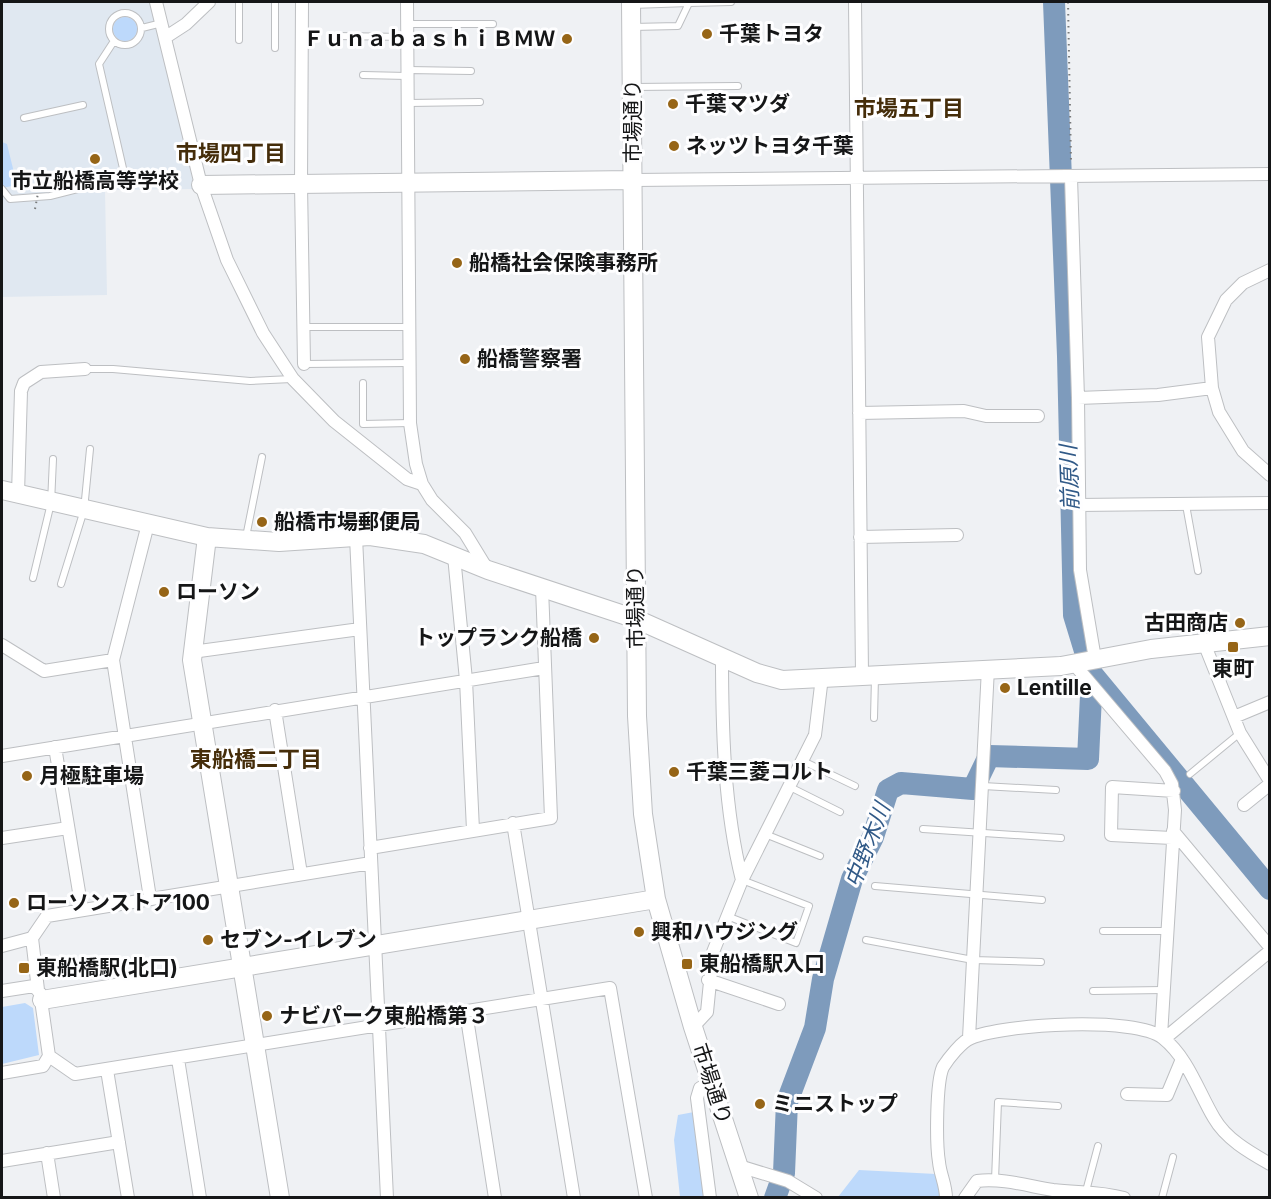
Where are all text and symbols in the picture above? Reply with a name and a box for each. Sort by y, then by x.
place label: 千葉トヨタ [719,21,824,46]
place label: ＦｕｎａｂａｓｈｉＢＭＷ [303,26,555,51]
marker: 千葉トヨタ [700,27,714,41]
marker: ＦｕｎａｂａｓｈｉＢＭＷ [560,32,574,46]
street label: 市場通り [620,79,645,163]
place label: 千葉マツダ [685,91,790,116]
district label: 市場五丁目 [854,95,964,121]
marker: 千葉マツダ [666,97,680,111]
place label: ネッツトヨタ千葉 [686,133,854,158]
marker: ネッツトヨタ千葉 [667,139,681,153]
district label: 市場四丁目 [176,140,286,166]
marker: 市立船橋高等学校 [88,152,102,166]
place label: 市立船橋高等学校 [11,168,179,193]
place label: 船橋社会保険事務所 [469,250,658,275]
marker: 船橋社会保険事務所 [450,256,464,270]
place label: 船橋警察署 [477,346,582,371]
marker: 船橋警察署 [458,352,472,366]
water label: 前原川 [1055,443,1083,511]
place label: 船橋市場郵便局 [274,509,421,534]
marker: 船橋市場郵便局 [255,515,269,529]
street label: 市場通り [622,565,649,649]
place label: ローソン [176,579,260,604]
marker: ローソン [157,585,171,599]
place label: 古田商店 [1144,610,1228,635]
marker: 古田商店 [1233,616,1247,630]
place label: トップランク船橋 [414,625,582,650]
marker: トップランク船橋 [587,631,601,645]
marker: 東町 [1226,640,1240,654]
place label: 東町 [1212,656,1254,681]
place label: Lentille [1017,675,1092,700]
marker: Lentille [998,681,1012,695]
district label: 東船橋二丁目 [190,746,322,772]
place label: 千葉三菱コルト [686,759,833,784]
place label: 月極駐車場 [39,763,144,788]
marker: 千葉三菱コルト [667,765,681,779]
marker: 月極駐車場 [20,769,34,783]
water label: 中野木川 [839,797,896,891]
place label: ローソンストア100 [26,890,210,915]
marker: ローソンストア100 [7,896,21,910]
place label: 興和ハウジング [651,919,798,944]
marker: 興和ハウジング [632,925,646,939]
place label: セブン-イレブン [220,927,377,952]
marker: セブン-イレブン [201,933,215,947]
place label: 東船橋駅入口 [699,951,825,976]
place label: 東船橋駅(北口) [36,955,178,980]
marker: 東船橋駅入口 [680,957,694,971]
marker: 東船橋駅(北口) [17,961,31,975]
place label: ナビパーク東船橋第３ [279,1003,489,1028]
marker: ナビパーク東船橋第３ [260,1009,274,1023]
street label: 市場通り [688,1040,737,1128]
place label: ミニストップ [772,1091,898,1116]
marker: ミニストップ [753,1097,767,1111]

